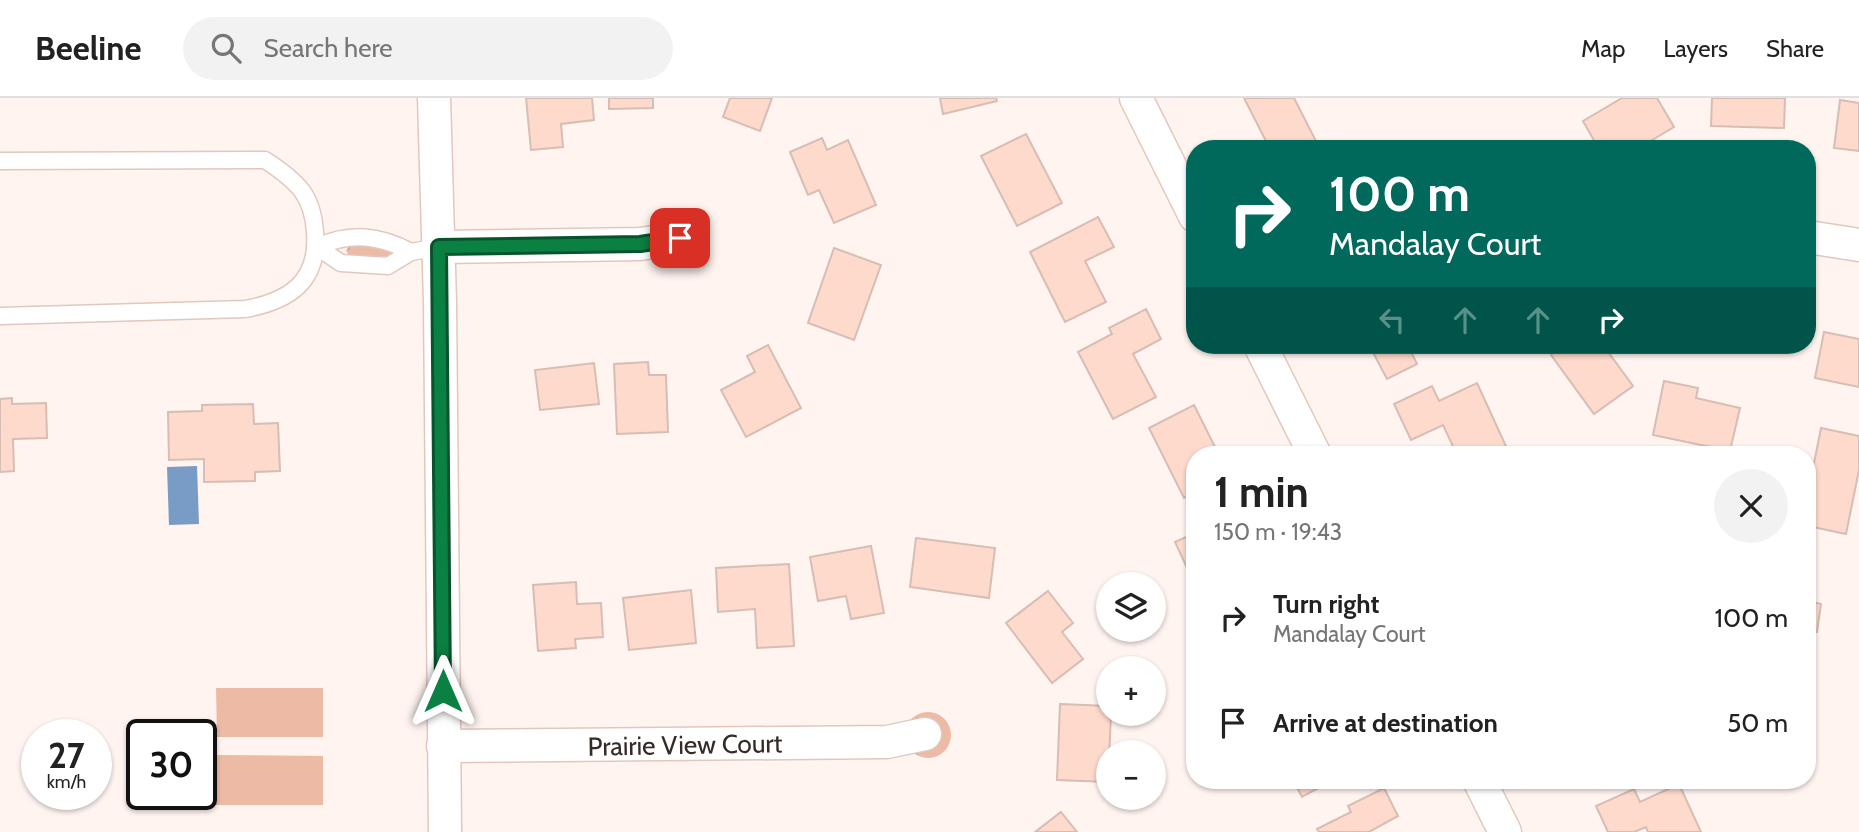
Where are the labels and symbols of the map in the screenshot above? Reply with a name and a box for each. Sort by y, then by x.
pin [650,208,710,268]
position arrow [406,654,480,728]
speed limit sign: 30 [126,719,217,810]
street label: Prairie View Court [587,727,783,763]

